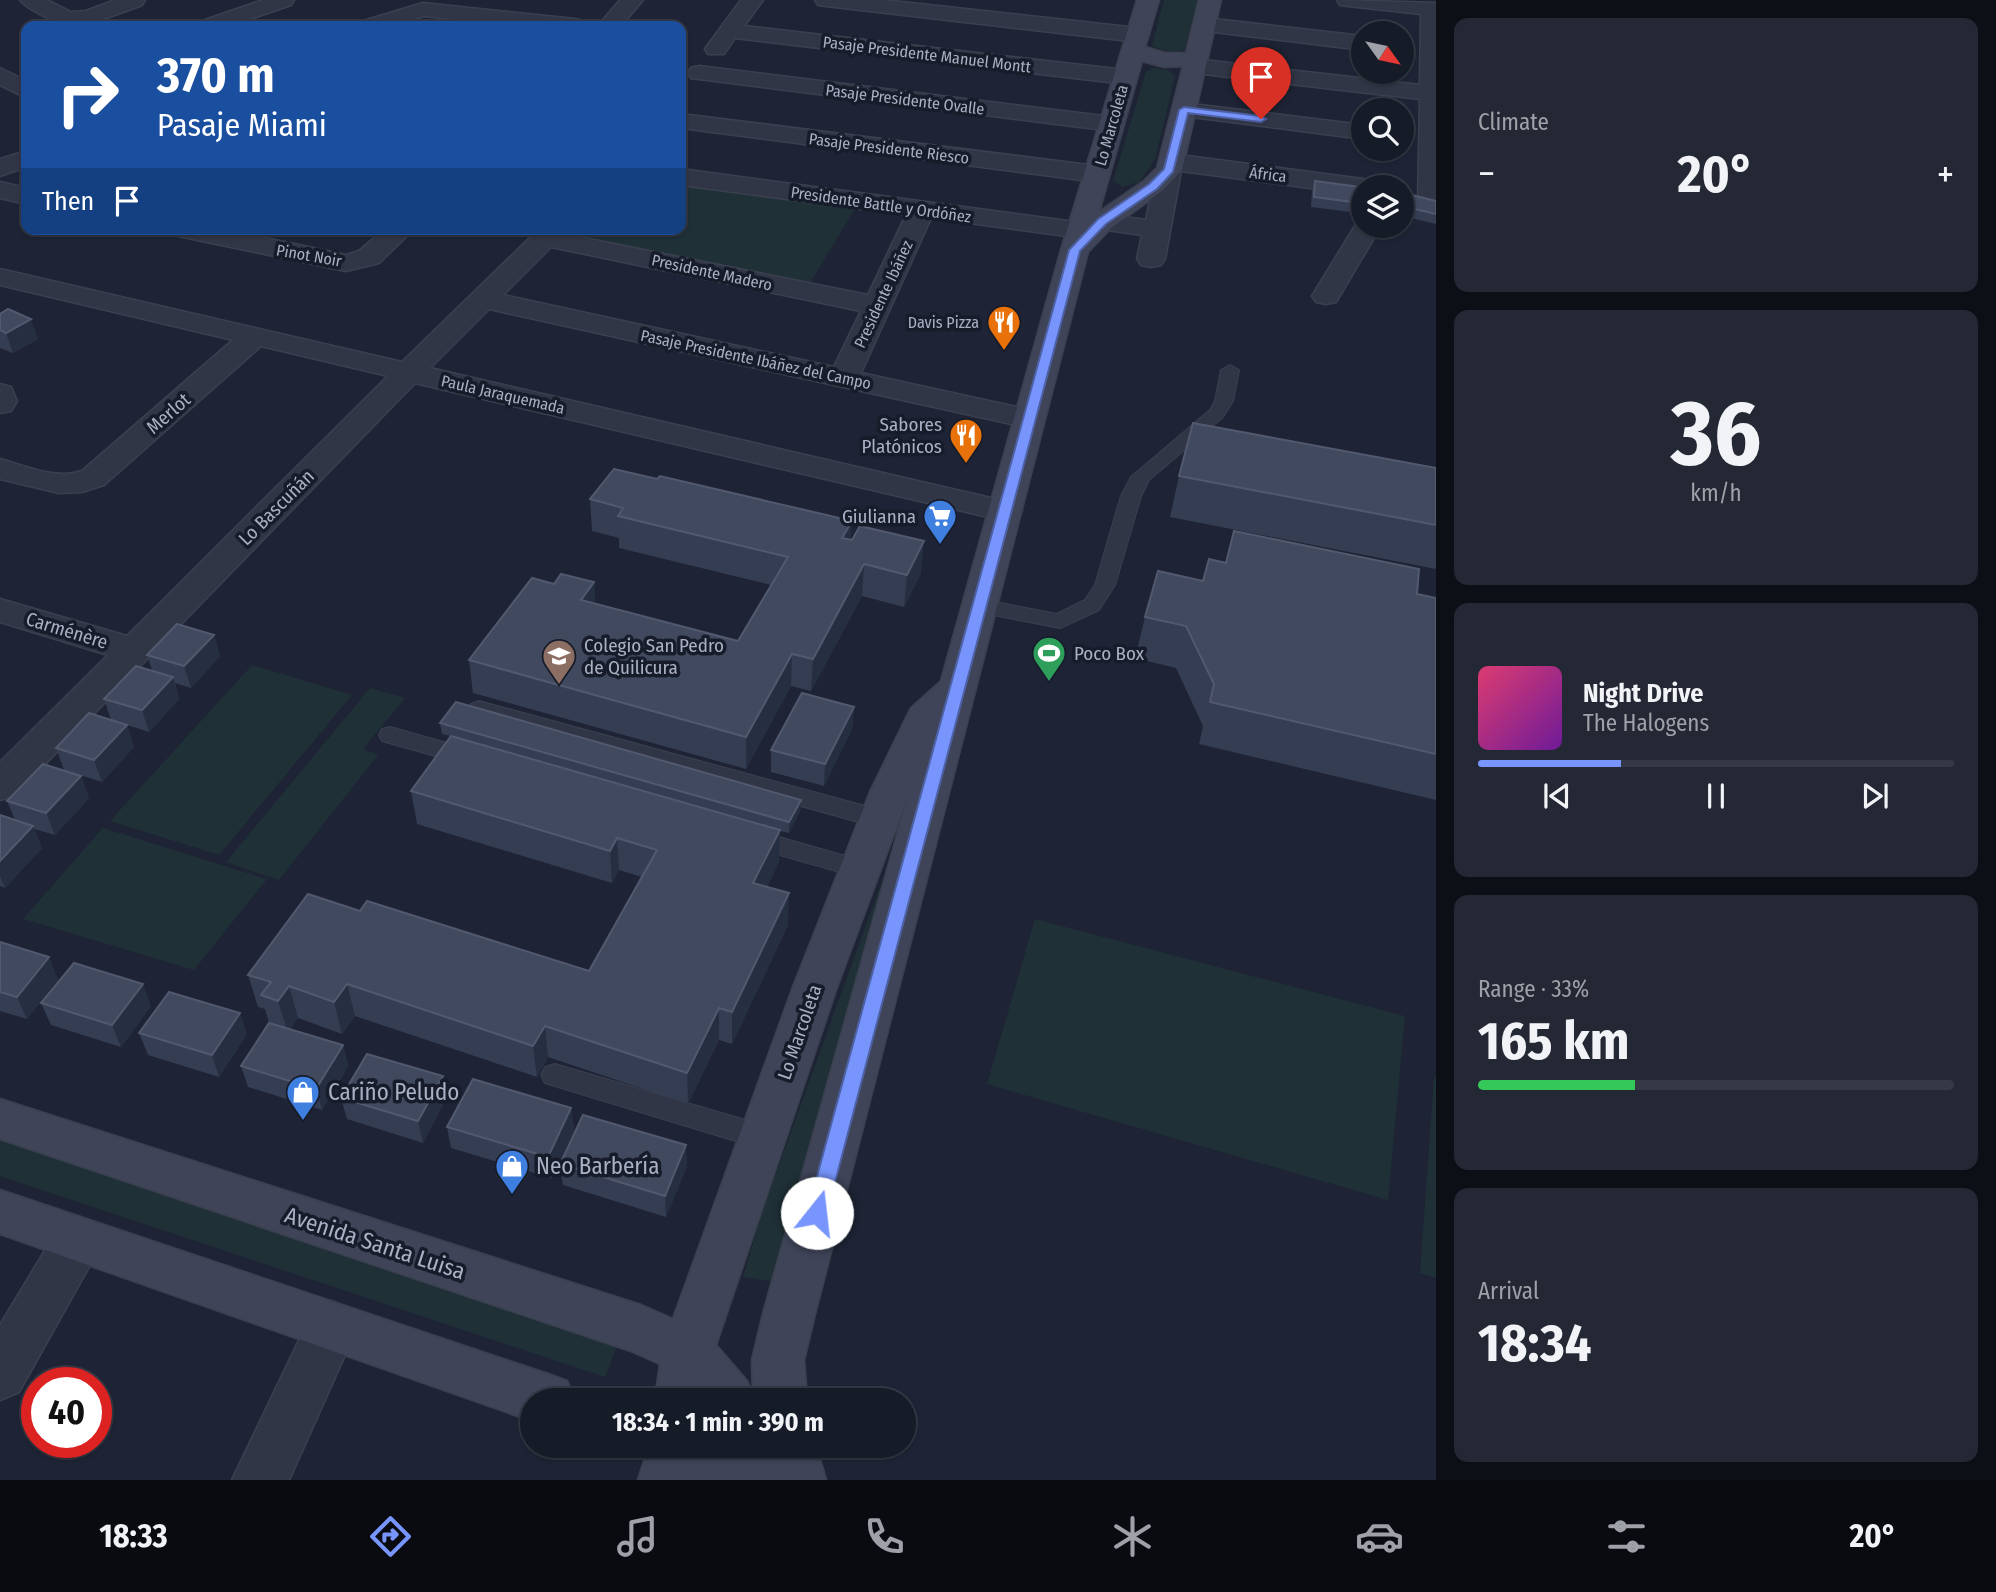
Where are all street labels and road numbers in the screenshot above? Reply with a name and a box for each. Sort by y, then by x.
street label: Pasaje Presidente Manuel Montt [822,32,1033,77]
street label: Pasaje Presidente Ovalle [824,80,985,119]
street label: Lo Marcoleta [1091,82,1132,168]
street label: Pasaje Presidente Riesco [808,129,970,168]
street label: África [1248,163,1288,186]
street label: Presidente Battle y Ordóñez [790,182,972,227]
street label: Presidente Ibáñez [850,237,917,351]
street label: Pinot Noir [275,240,343,271]
street label: Presidente Madero [650,250,774,295]
street label: Pasaje Presidente Ibáñez del Campo [639,326,873,393]
street label: Paula Jaraquemada [439,371,567,418]
street label: Merlot [142,388,196,439]
street label: Lo Bascuñán [234,465,319,550]
street label: Carménère [23,607,111,654]
street label: Lo Marcoleta [773,982,826,1083]
street label: Avenida Santa Luisa [281,1201,469,1285]

